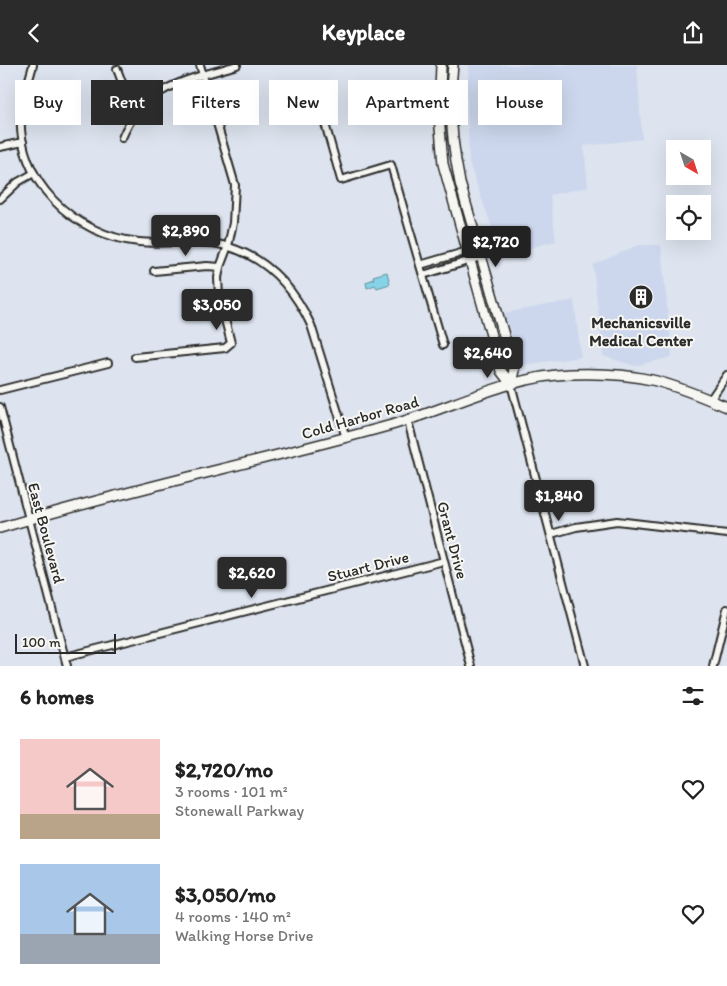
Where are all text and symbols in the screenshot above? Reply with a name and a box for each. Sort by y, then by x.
icon: back [20,19,48,47]
text: Keyplace [322,19,405,46]
icon: share [679,19,707,47]
chip: Buy [15,80,81,125]
chip: Rent [91,80,163,125]
chip: Filters [173,80,259,125]
chip: New [269,80,338,125]
chip: Apartment [348,80,468,125]
chip: House [478,80,562,125]
north arrow [666,140,711,185]
map controls [666,140,711,240]
button: locate [666,195,711,240]
pin: $2,890 [145,215,227,257]
text: $2,890 [162,221,210,240]
pin: $2,720 [455,225,537,268]
text: $2,720 [473,232,519,251]
building icon: Mechanicsville Medical Center [628,284,654,310]
pin: $3,050 [176,289,258,331]
text: $3,050 [193,295,241,314]
place label: Mechanicsville Medical Center [589,313,694,350]
pin: $2,640 [447,337,529,379]
text: $2,640 [464,343,512,362]
street label: Cold Harbor Road [299,392,421,443]
pin: $1,840 [518,479,600,522]
street label: East Boulevard [24,481,69,586]
text: $1,840 [535,486,583,505]
street label: Grant Drive [433,499,472,581]
street label: Stuart Drive [325,547,411,586]
pin: $2,620 [211,557,293,599]
text: $2,620 [228,563,276,582]
scale bar [15,631,116,654]
text: 100 m [22,634,61,651]
icon: filters [679,682,707,710]
text: 6 homes [20,684,94,709]
text: $2,720/mo [175,757,273,782]
icon: home [60,759,120,819]
icon: heart [679,775,707,803]
text: 3 rooms · 101 m² [175,782,288,801]
text: Stonewall Parkway [175,801,304,820]
text: $3,050/mo [175,882,276,907]
icon: home [60,884,120,944]
icon: heart [679,900,707,928]
text: 4 rooms · 140 m² [175,907,291,926]
text: Walking Horse Drive [175,926,313,945]

